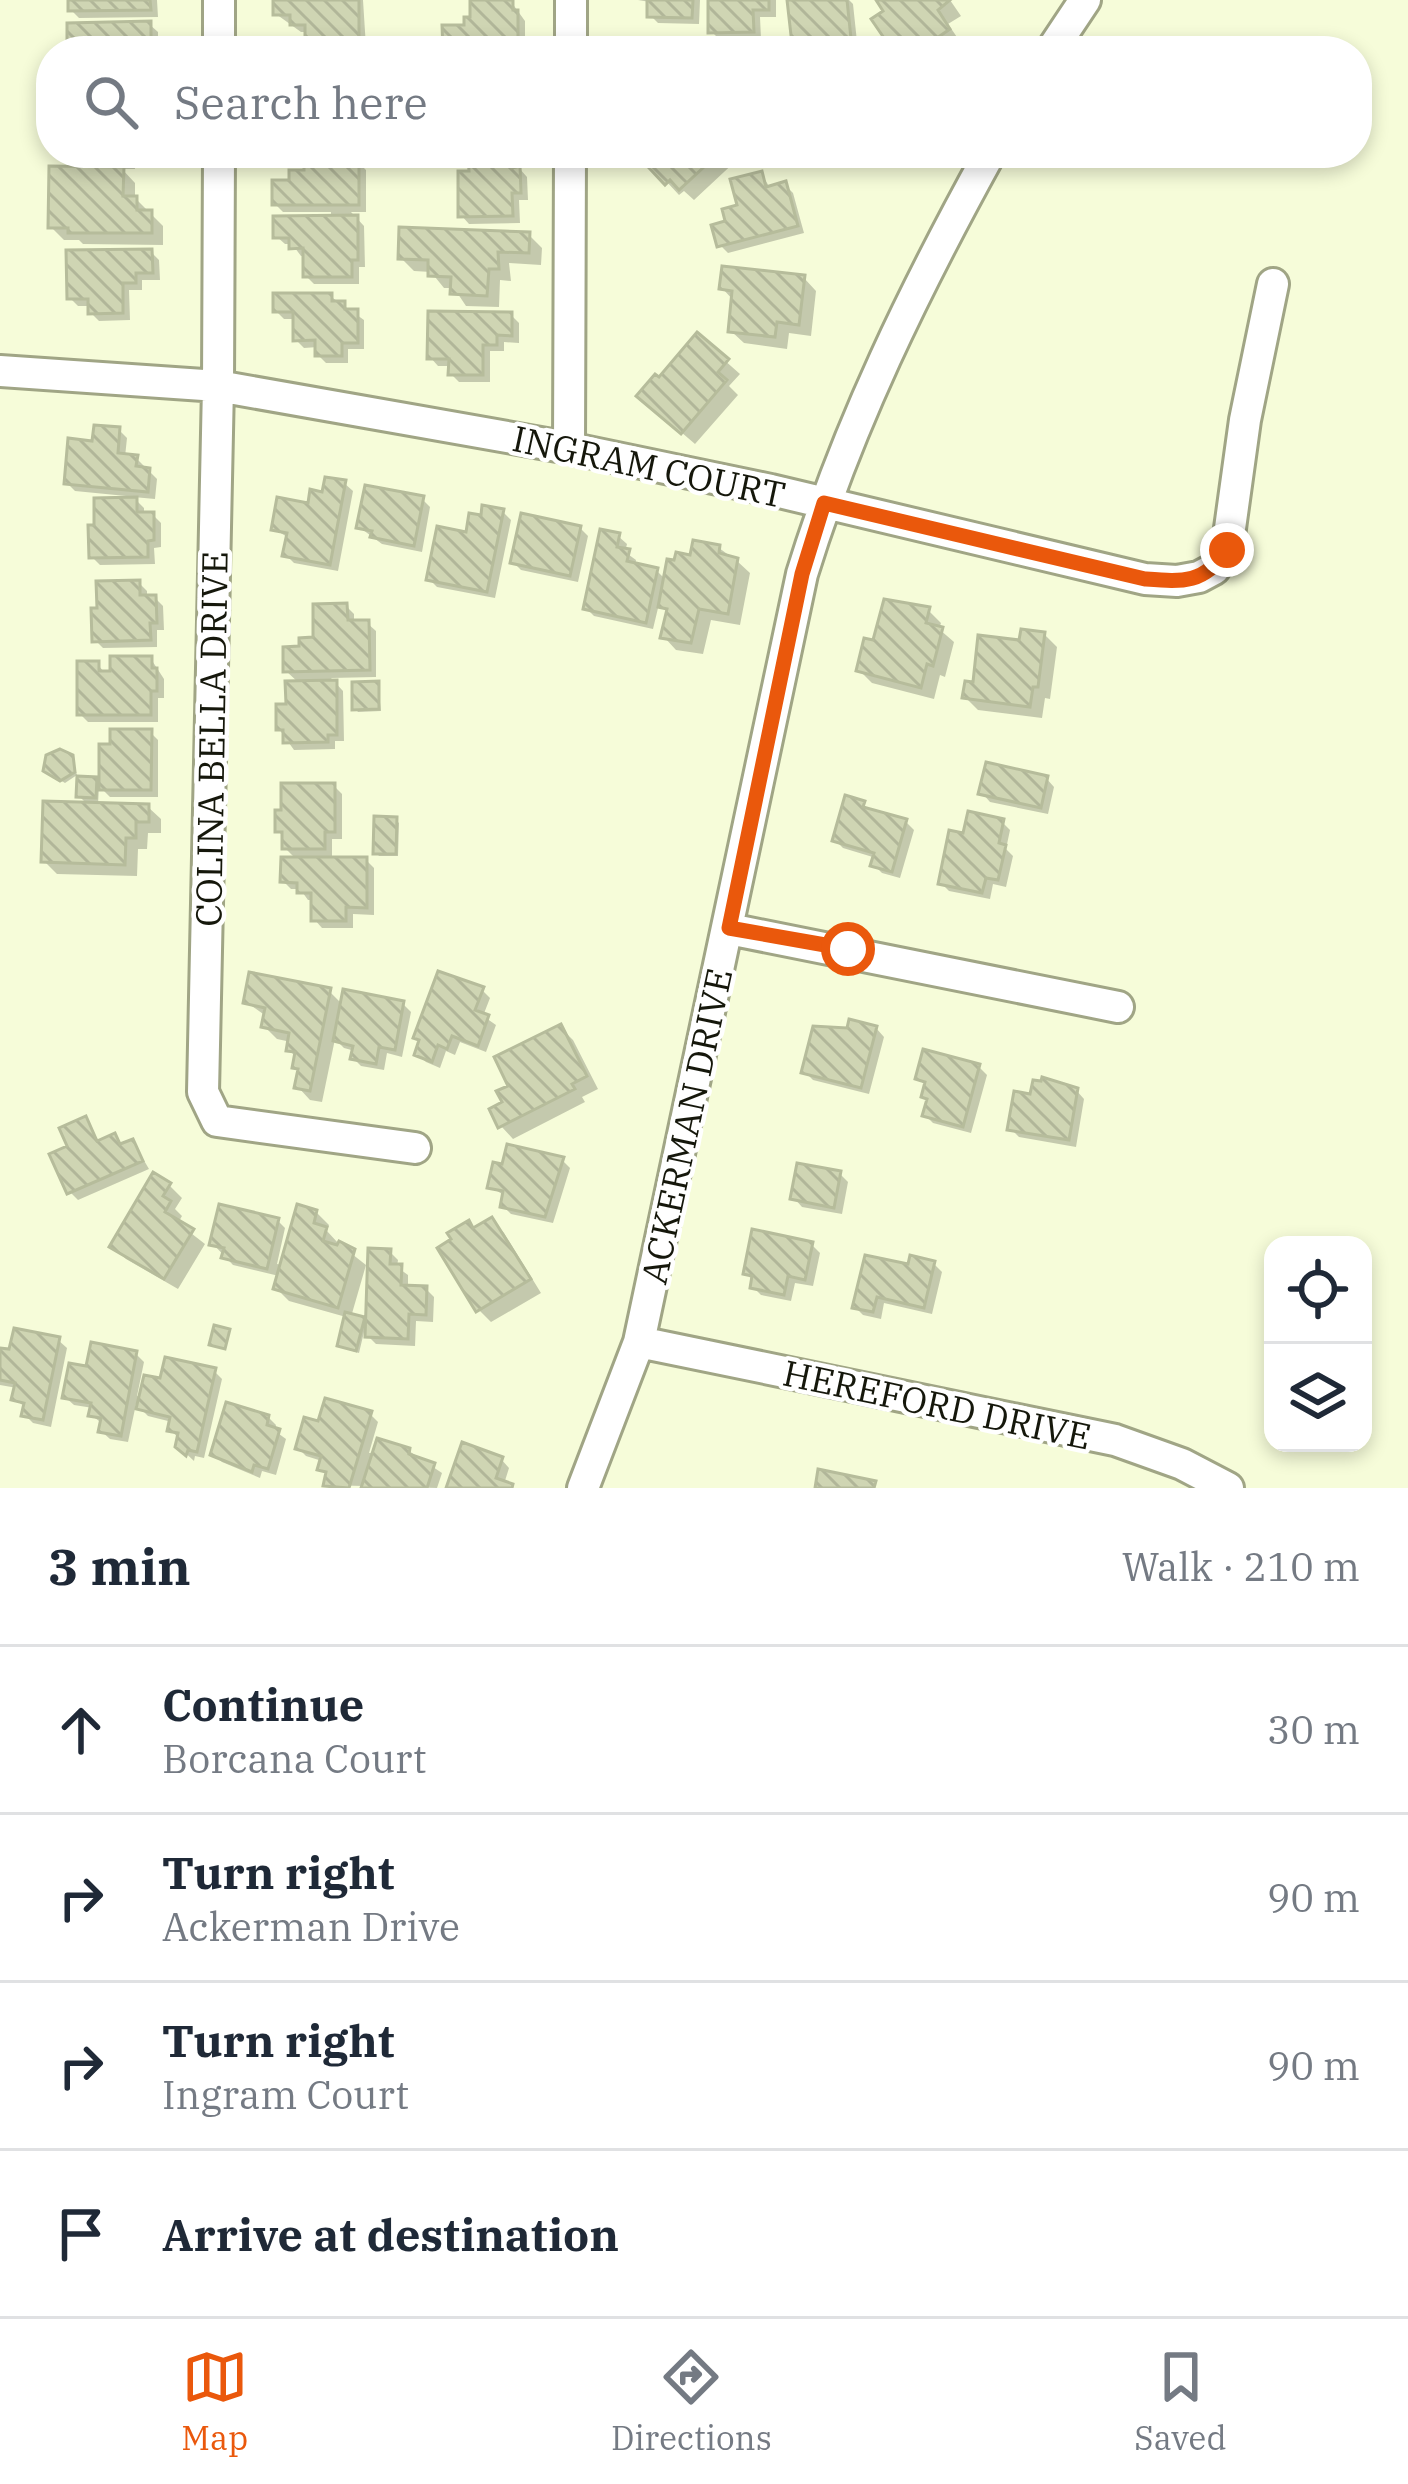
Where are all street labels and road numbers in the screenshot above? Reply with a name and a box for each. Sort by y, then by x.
street label: INGRAM COURT [508,414,790,518]
street label: COLINA BELLA DRIVE [184,551,238,927]
street label: ACKERMAN DRIVE [630,964,742,1288]
street label: HEREFORD DRIVE [779,1348,1095,1460]

